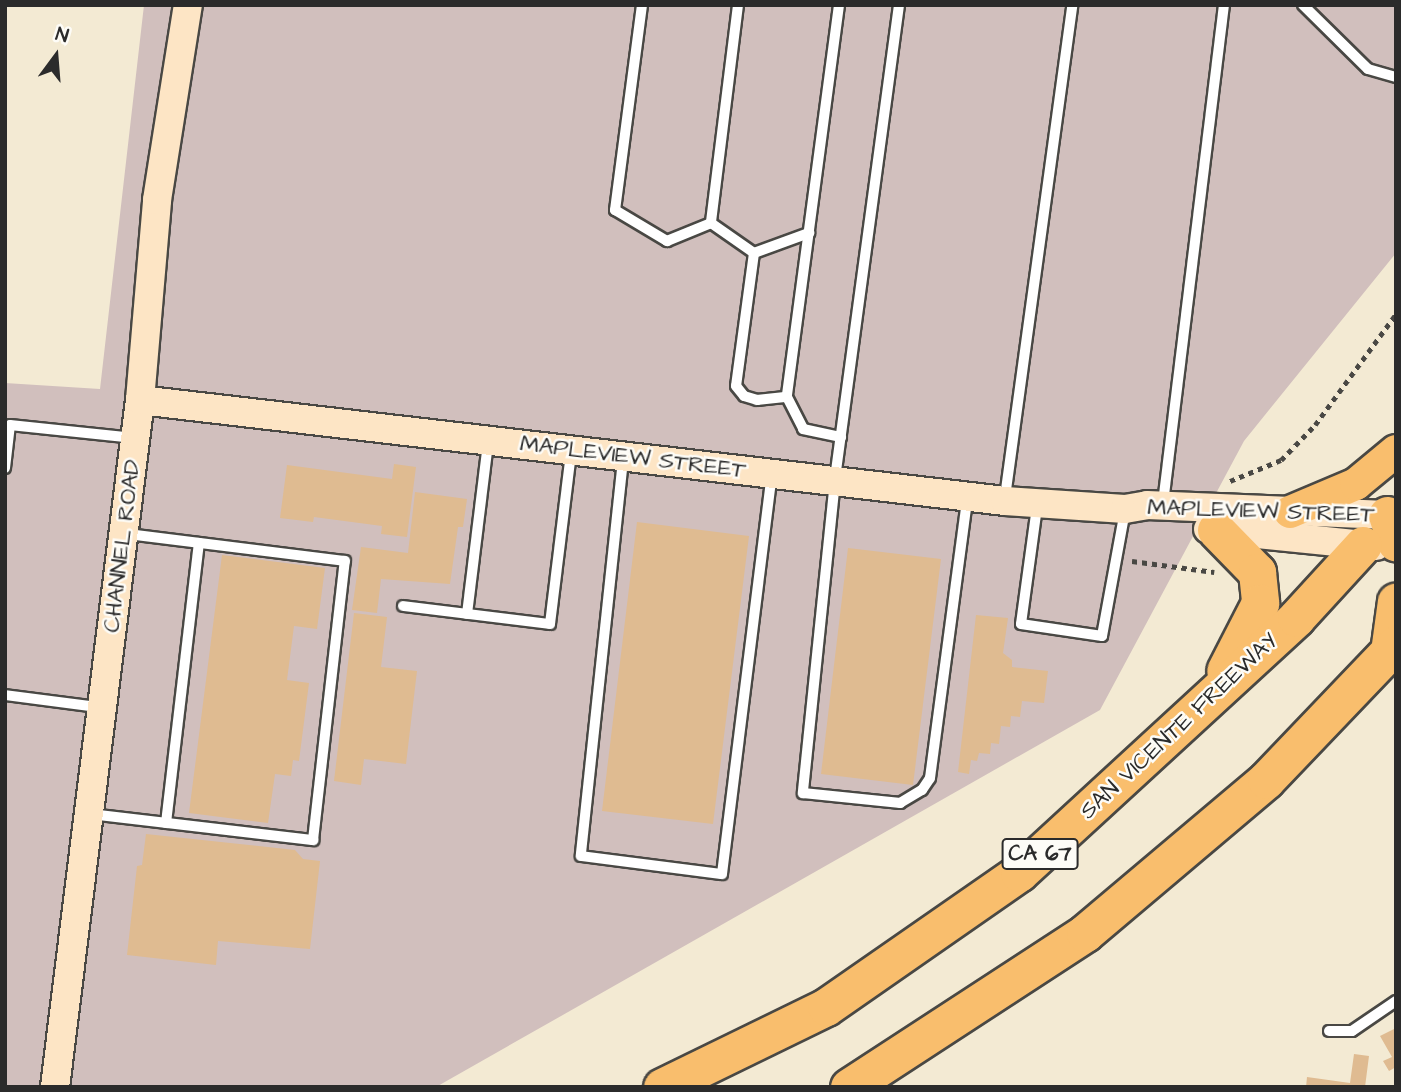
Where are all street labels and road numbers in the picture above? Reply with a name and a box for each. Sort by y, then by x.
street label: MAPLEVIEW STREET [518,429,748,485]
street label: CHANNEL ROAD [98,458,146,634]
street label: MAPLEVIEW STREET [1147,493,1375,529]
street label: SAN VICENTE FREEWAY [1074,627,1284,825]
road number: CA 67 [1002,836,1078,872]

